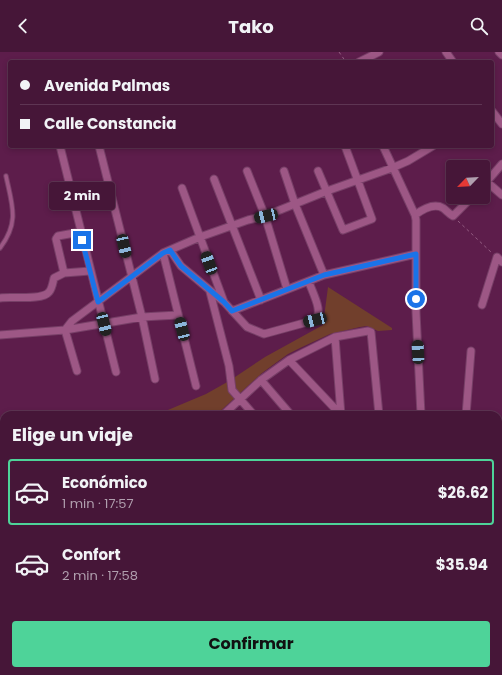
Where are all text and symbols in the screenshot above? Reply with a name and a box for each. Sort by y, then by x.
text: Tako [228,14,274,39]
icon: back [12,15,34,37]
icon: search [468,15,490,37]
text: Avenida Palmas [44,75,170,96]
text: Calle Constancia [44,113,176,134]
north arrow [446,160,490,204]
map controls [446,160,490,204]
callout: 2 min [49,182,115,210]
text: 2 min [64,186,100,205]
car [253,207,279,225]
route end [73,231,91,249]
car [115,233,133,259]
car [199,250,219,276]
route start [407,290,425,308]
car [95,311,113,337]
car [302,311,328,329]
car [173,316,191,342]
car [411,340,425,364]
text: Elige un viaje [12,422,133,447]
text: Económico [62,472,147,493]
icon: car [14,474,50,510]
text: $26.62 [438,482,488,503]
text: 1 min · 17:57 [62,494,134,513]
text: Confort [62,544,121,565]
icon: car [14,546,50,582]
text: $35.94 [436,554,488,575]
text: 2 min · 17:58 [62,566,138,585]
button: Confirmar [12,621,490,667]

